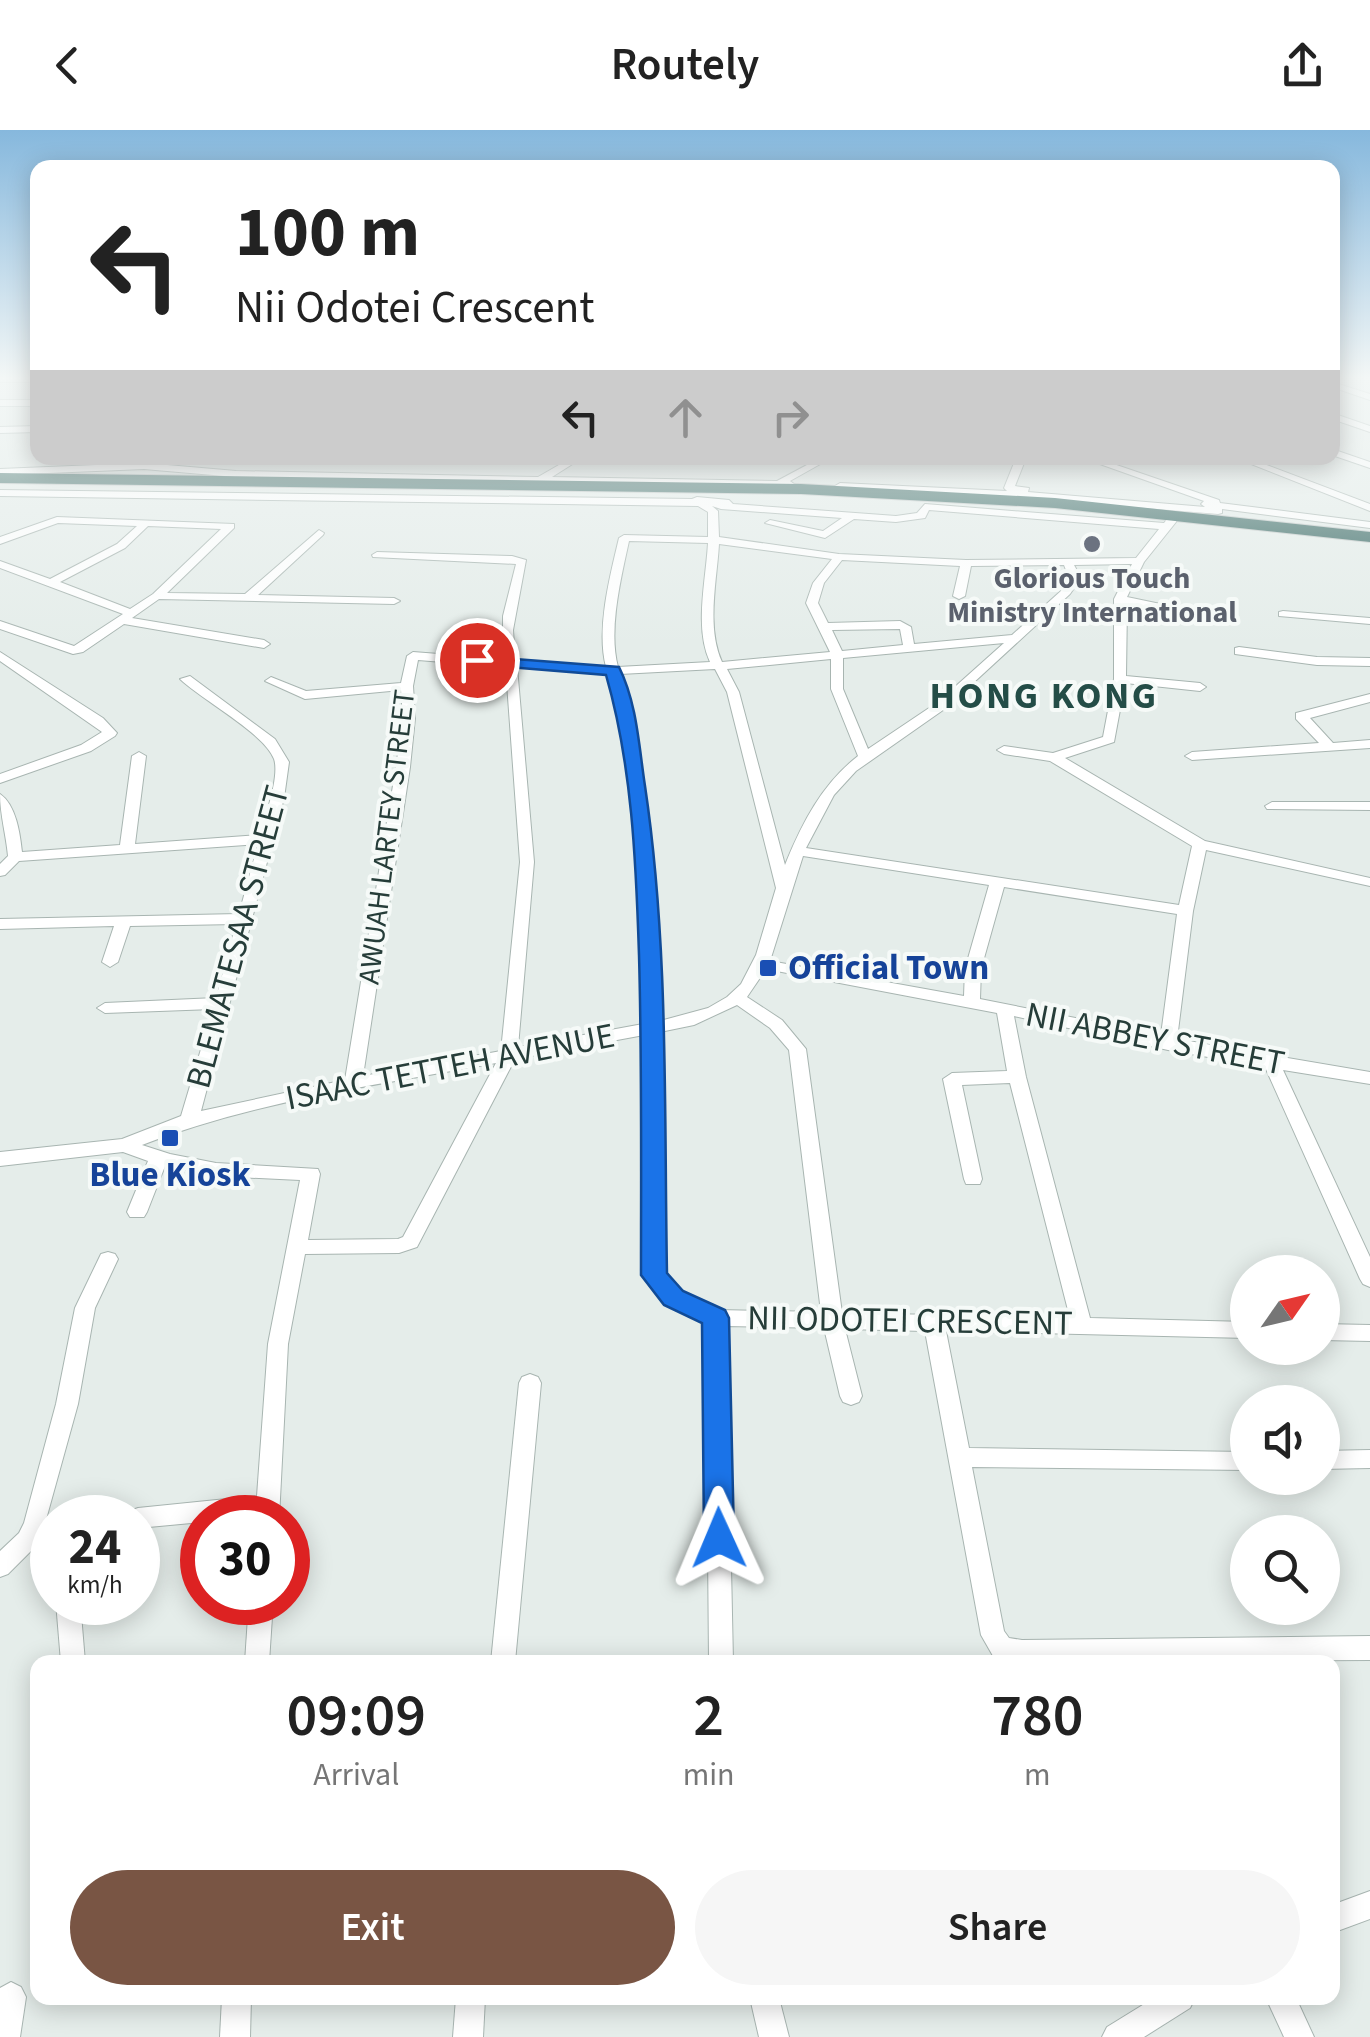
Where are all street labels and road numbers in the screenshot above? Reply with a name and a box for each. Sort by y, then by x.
street label: AWUAH LARTEY STREET [348,687,426,987]
street label: BLEMATESAA STREET [174,780,302,1094]
street label: NII ABBEY STREET [1021,989,1289,1089]
street label: ISAAC TETTEH AVENUE [281,1011,619,1123]
street label: NII ODOTEI CRESCENT [747,1293,1073,1349]

